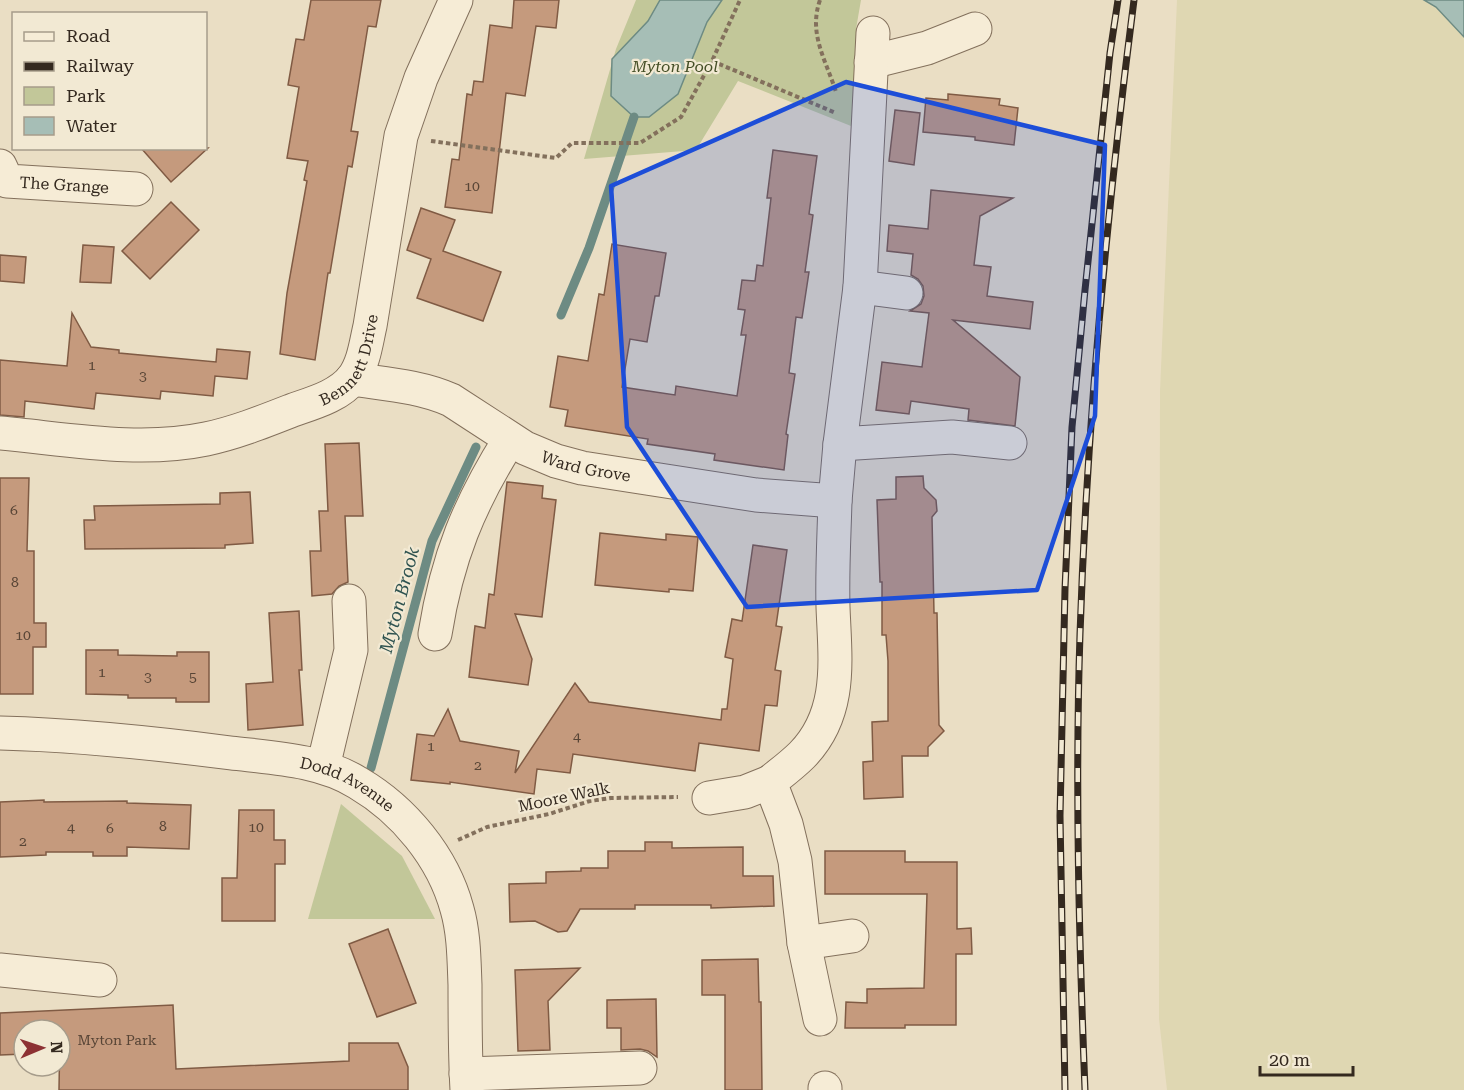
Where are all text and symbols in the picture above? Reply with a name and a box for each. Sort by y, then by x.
legend [12,12,207,150]
text: Road [66,25,111,46]
text: Railway [66,55,134,76]
park label: Myton Pool [631,57,718,76]
text: Park [66,85,106,106]
text: Water [66,115,117,136]
street label: The Grange [19,172,110,197]
house number: 10 [464,178,480,194]
street label: Bennett Drive [316,313,381,409]
house number: 1 [88,357,96,373]
house number: 3 [139,368,147,384]
street label: Ward Grove [538,446,632,485]
house number: 6 [10,502,18,518]
water label: Myton Brook [375,544,423,656]
house number: 8 [11,574,19,590]
house number: 10 [15,627,31,643]
house number: 1 [98,664,106,680]
house number: 3 [144,669,152,685]
house number: 5 [189,669,197,685]
house number: 4 [573,728,581,744]
house number: 1 [427,738,435,754]
street label: Dodd Avenue [298,753,399,815]
house number: 2 [474,757,482,773]
street label: Moore Walk [516,778,612,816]
house number: 8 [159,818,167,834]
house number: 4 [67,819,75,835]
house number: 10 [248,819,264,835]
house number: 6 [106,820,114,836]
house number: 2 [19,833,27,849]
north arrow [12,1018,72,1078]
house number: Myton Park [77,1032,157,1048]
scale bar [1260,1039,1353,1077]
text: N [47,1041,66,1054]
text: 20 m [1269,1049,1310,1070]

